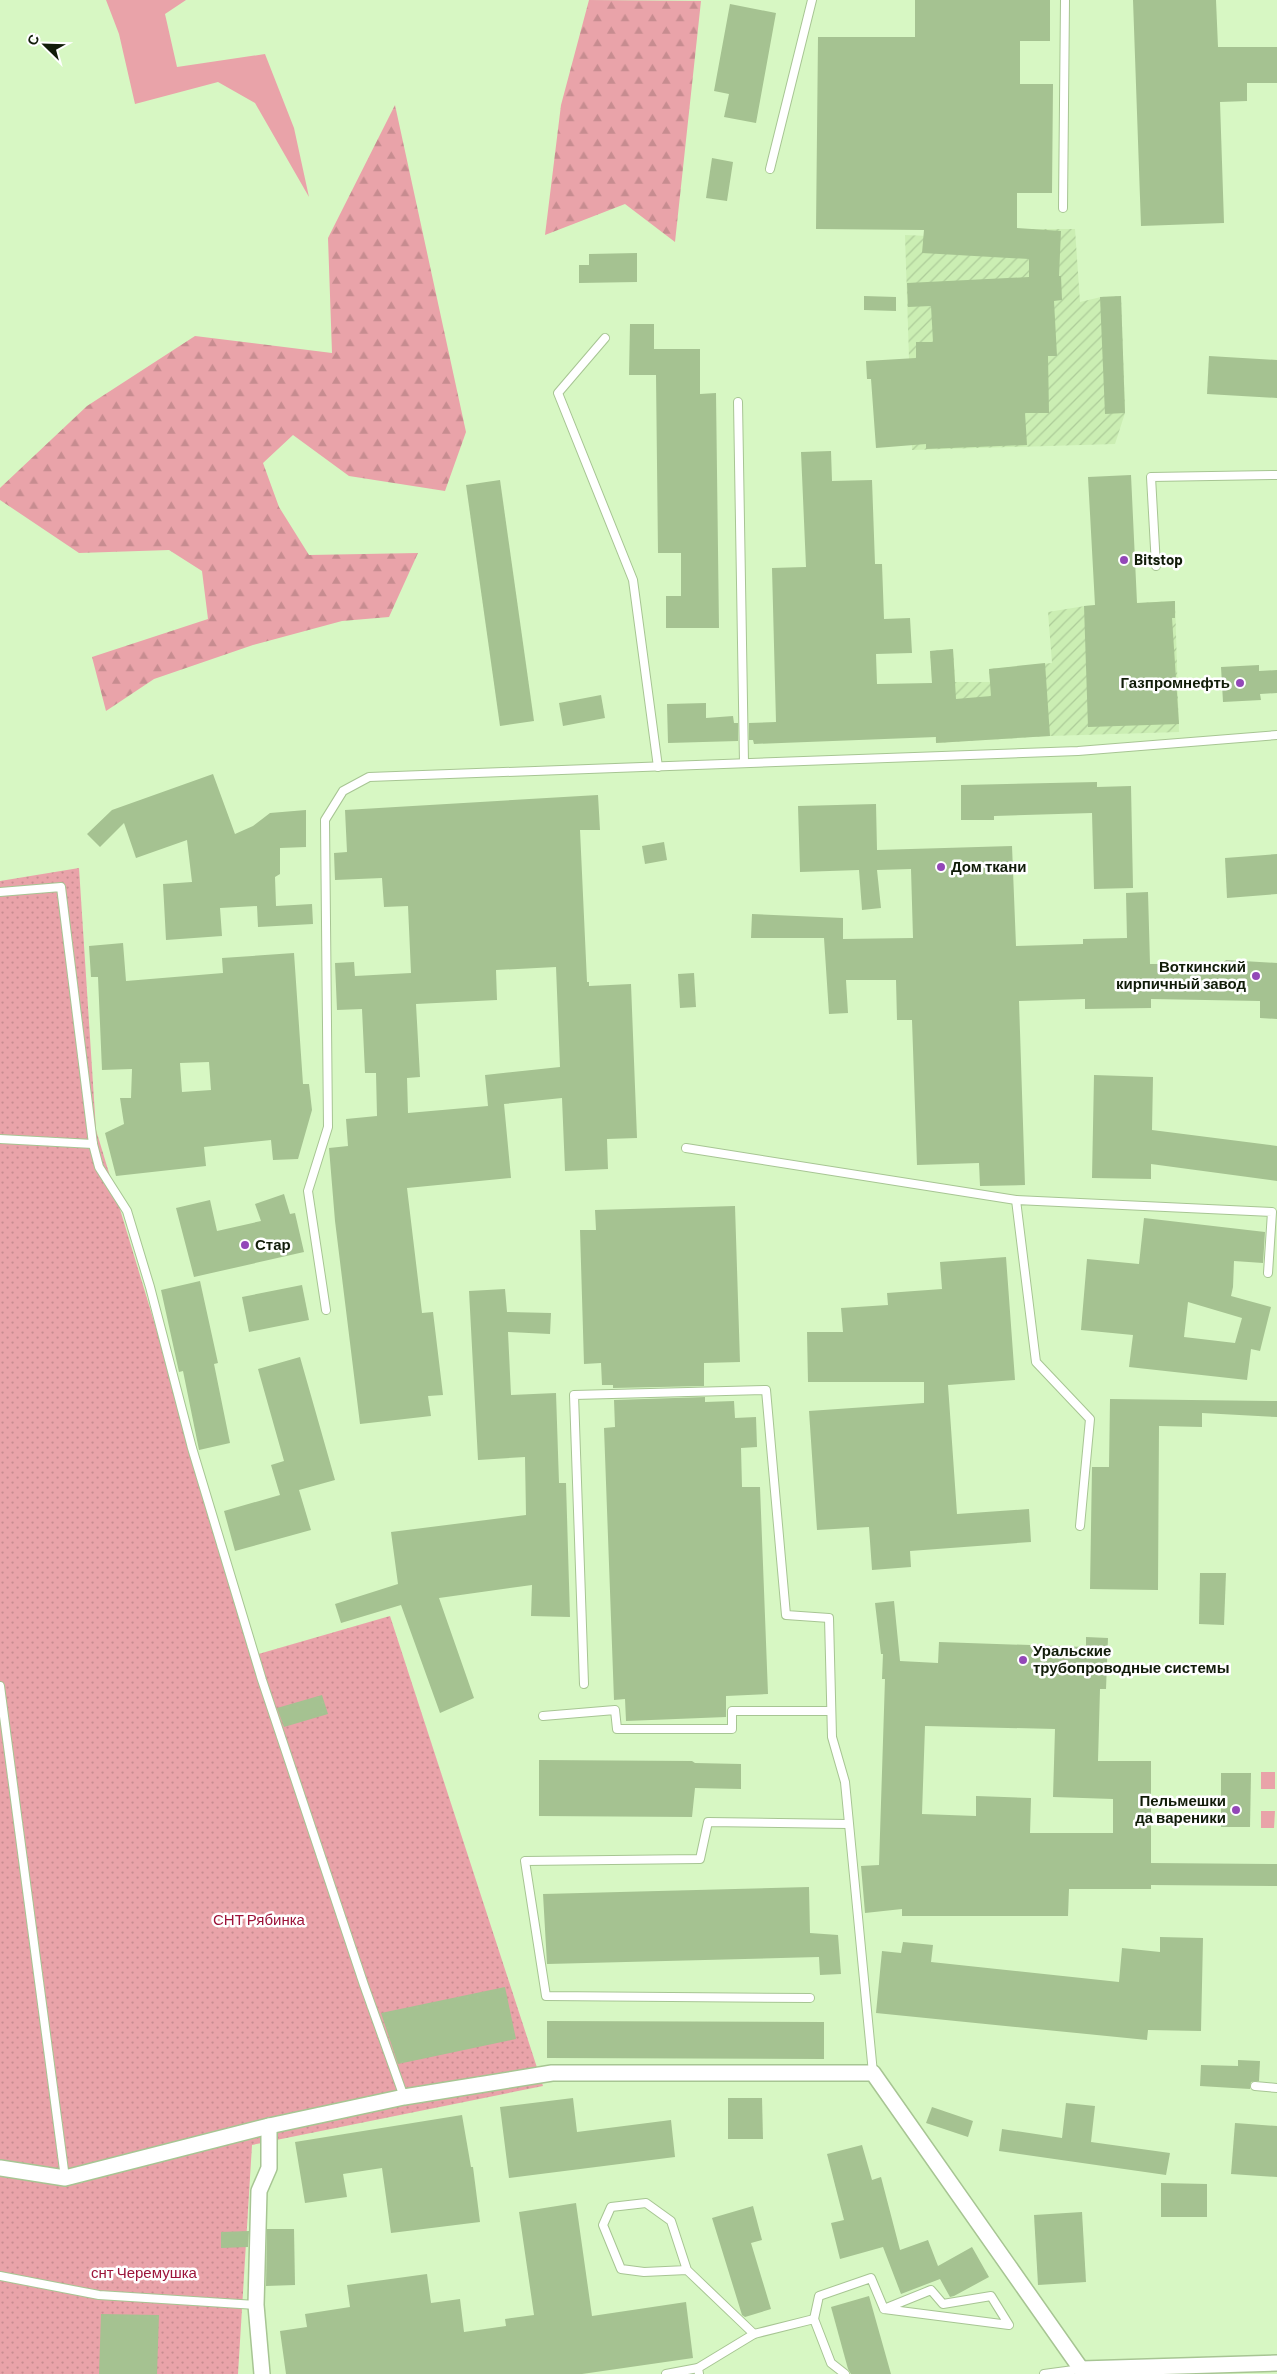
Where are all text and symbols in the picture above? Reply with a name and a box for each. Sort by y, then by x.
north arrow [20,20,70,70]
text: С [23,32,42,48]
place label: Bitstop [1134,550,1183,568]
marker: Bitstop [1118,554,1130,566]
place label: Газпромнефть [1121,673,1230,691]
marker: Газпромнефть [1234,677,1246,689]
place label: Дом ткани [951,857,1026,875]
marker: Дом ткани [935,861,947,873]
place label: Воткинский кирпичный завод [1116,957,1246,992]
marker: Воткинский кирпичный завод [1250,970,1262,982]
place label: Стар [255,1235,291,1253]
marker: Стар [239,1239,251,1251]
place label: Уральские трубопроводные системы [1033,1641,1230,1676]
marker: Уральские трубопроводные системы [1017,1654,1029,1666]
place label: Пельмешки да вареники [1135,1791,1226,1826]
marker: Пельмешки да вареники [1230,1804,1242,1816]
park label: СНТ Рябинка [213,1910,306,1928]
park label: снт Черемушка [91,2263,198,2281]

